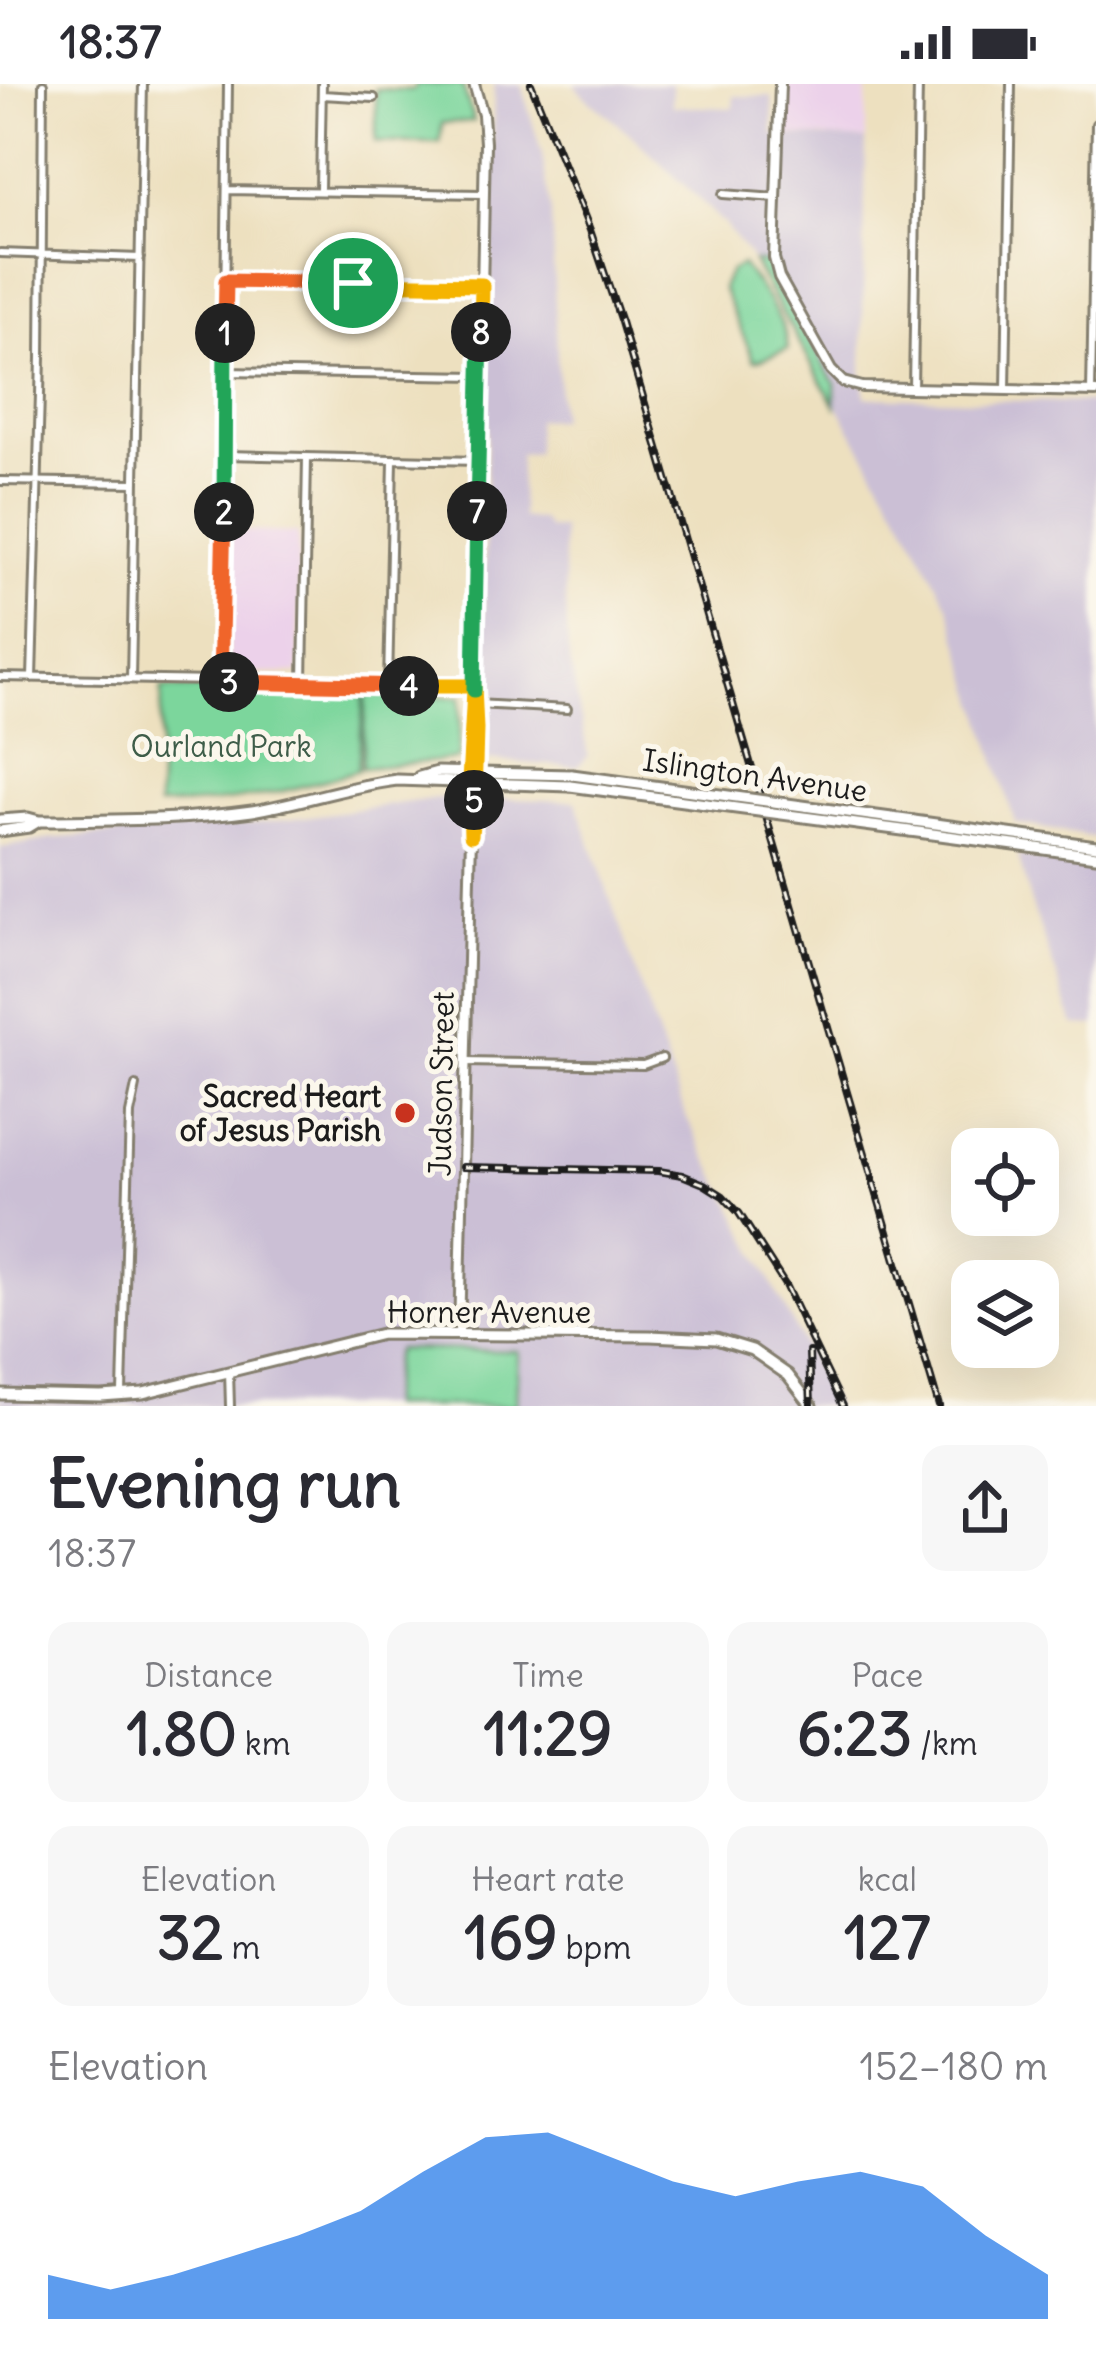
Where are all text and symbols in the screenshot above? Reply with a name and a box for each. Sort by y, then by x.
text: 18:37 [60,14,162,70]
pin [302,232,404,334]
icon: arrive [320,250,386,316]
pin: 8 [451,302,511,362]
pin: 1 [195,303,255,363]
text: 8 [471,311,491,353]
text: 1 [218,312,232,354]
pin: 7 [447,481,507,541]
pin: 2 [194,482,254,542]
text: 7 [469,490,485,532]
text: 2 [215,491,233,533]
pin: 3 [199,652,259,712]
pin: 4 [379,656,439,716]
text: 3 [220,661,238,703]
text: 4 [399,665,419,707]
park label: Ourland Park [131,727,311,765]
street label: Islington Avenue [640,740,870,810]
pin: 5 [444,770,504,830]
text: 5 [465,779,483,821]
street label: Judson Street [420,991,462,1177]
place label: Sacred Heart of Jesus Parish [180,1077,381,1149]
marker: Sacred Heart of Jesus Parish [392,1100,418,1126]
map controls [951,1128,1059,1368]
button: locate [951,1128,1059,1236]
button: layers [951,1260,1059,1368]
street label: Horner Avenue [387,1293,591,1331]
text: Evening run [48,1442,401,1525]
button: share [922,1445,1048,1571]
text: 18:37 [48,1529,136,1578]
text: Distance [144,1654,273,1696]
text: Time [512,1654,584,1696]
text: Pace [851,1654,923,1696]
text: 1.80 [127,1696,237,1771]
text: 11:29 [484,1696,612,1771]
text: 6:23 [797,1696,912,1771]
text: km [237,1722,291,1764]
text: /km [912,1722,978,1764]
text: Elevation [141,1858,276,1900]
text: Heart rate [471,1858,625,1900]
text: kcal [858,1858,917,1900]
text: 32 [157,1900,224,1975]
text: 169 [465,1900,558,1975]
text: 127 [844,1900,930,1975]
text: m [224,1926,261,1968]
text: bpm [558,1926,631,1968]
text: Elevation [48,2042,208,2091]
text: 152–180 m [859,2042,1048,2091]

